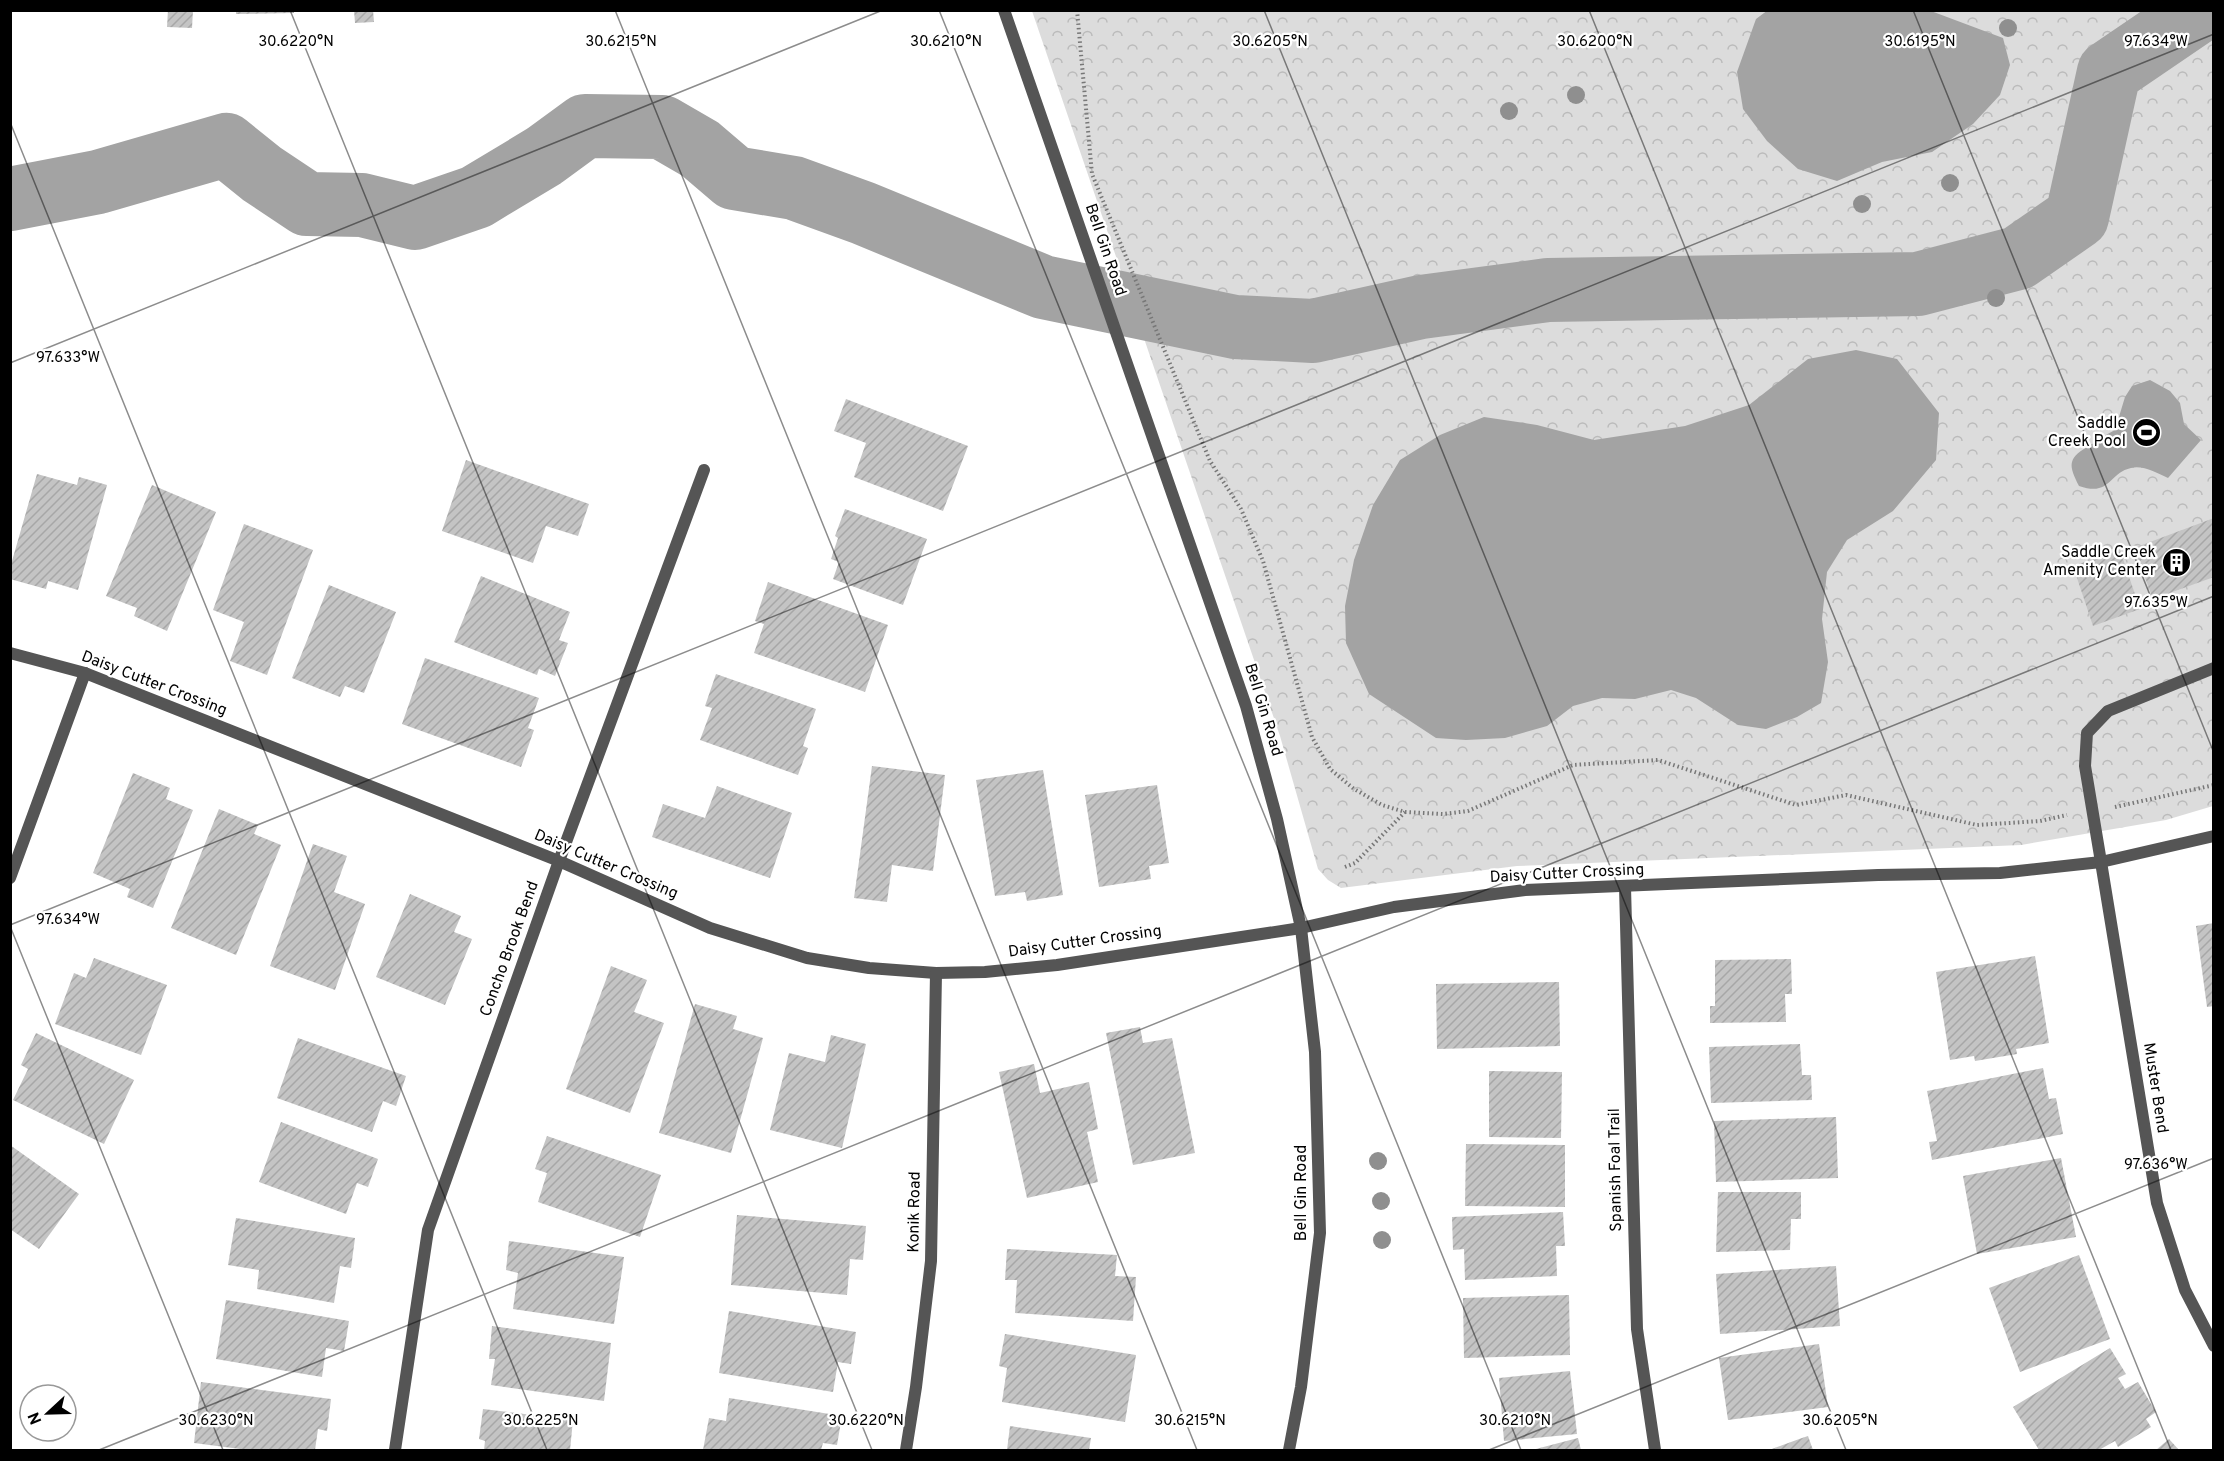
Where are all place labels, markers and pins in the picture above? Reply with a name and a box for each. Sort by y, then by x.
place label: Saddle Creek Pool [2048,414,2126,452]
sports icon: Saddle Creek Pool [2131,417,2163,449]
place label: Saddle Creek Amenity Center [2043,543,2156,581]
building icon: Saddle Creek Amenity Center [2161,546,2193,578]

